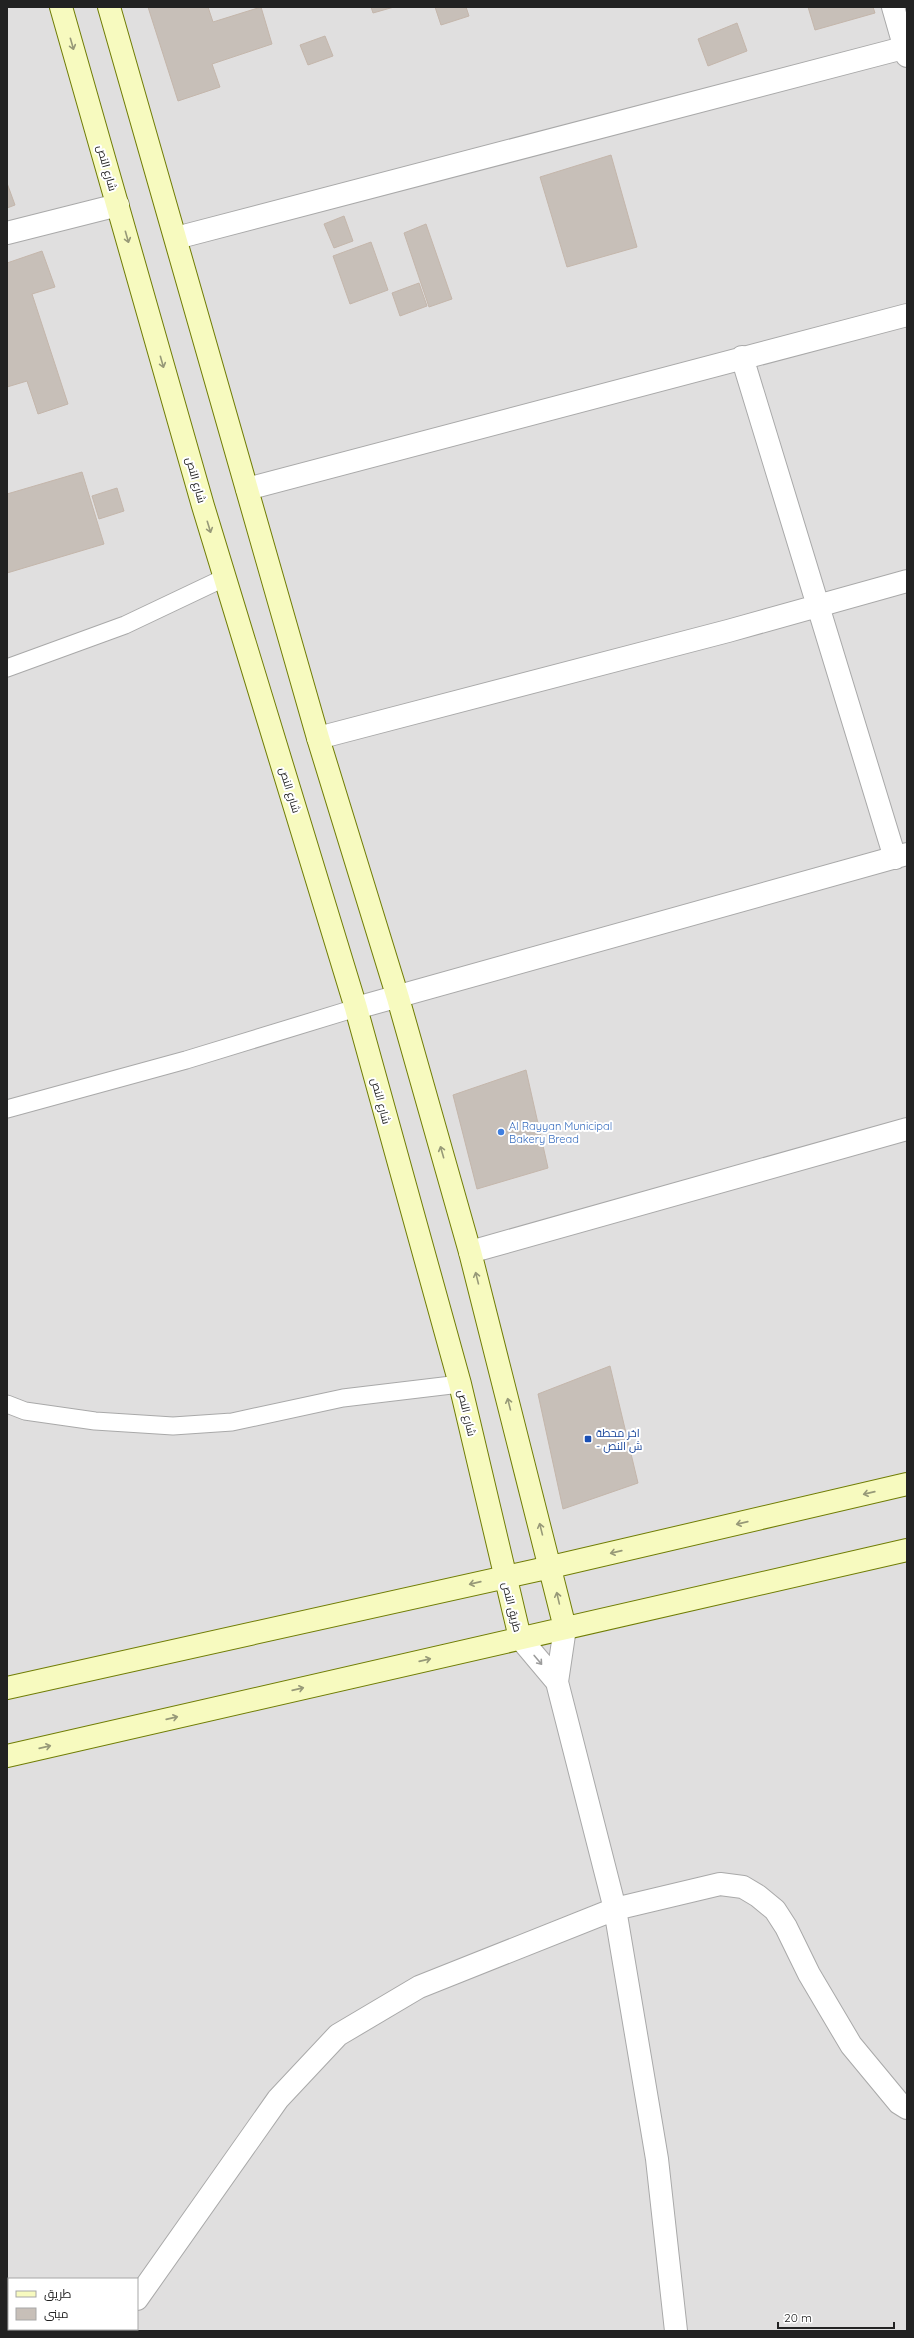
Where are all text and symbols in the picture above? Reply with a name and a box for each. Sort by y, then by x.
one-way arrow [69,38,76,51]
street label: شارع النص [93,143,120,193]
one-way arrow [124,230,131,243]
one-way arrow [159,355,166,368]
street label: شارع النص [182,455,209,505]
one-way arrow [206,521,213,534]
street label: شارع النص [275,765,304,815]
street label: شارع النص [367,1076,394,1126]
place label: Al Rayyan Municipal Bakery Bread [509,1119,612,1146]
marker: Al Rayyan Municipal Bakery Bread [496,1127,506,1137]
one-way arrow [438,1146,445,1159]
one-way arrow [472,1271,480,1284]
street label: شارع النص [454,1389,479,1438]
one-way arrow [504,1397,512,1410]
place label: اخر محطة - ش النص [596,1426,642,1453]
marker: اخر محطة - ش النص [583,1434,593,1444]
one-way arrow [863,1490,876,1498]
one-way arrow [736,1519,749,1527]
one-way arrow [537,1523,544,1536]
one-way arrow [610,1549,623,1557]
one-way arrow [469,1580,482,1588]
street label: طريق النص [499,1581,525,1633]
one-way arrow [554,1591,561,1604]
one-way arrow [534,1654,543,1665]
one-way arrow [418,1655,431,1663]
one-way arrow [292,1685,305,1692]
one-way arrow [165,1714,178,1722]
one-way arrow [38,1743,51,1751]
legend [8,2278,138,2330]
text: طريق [44,2286,72,2301]
scale bar [778,2304,894,2330]
text: مبنى [44,2306,69,2321]
text: 20 m [784,2310,812,2325]

